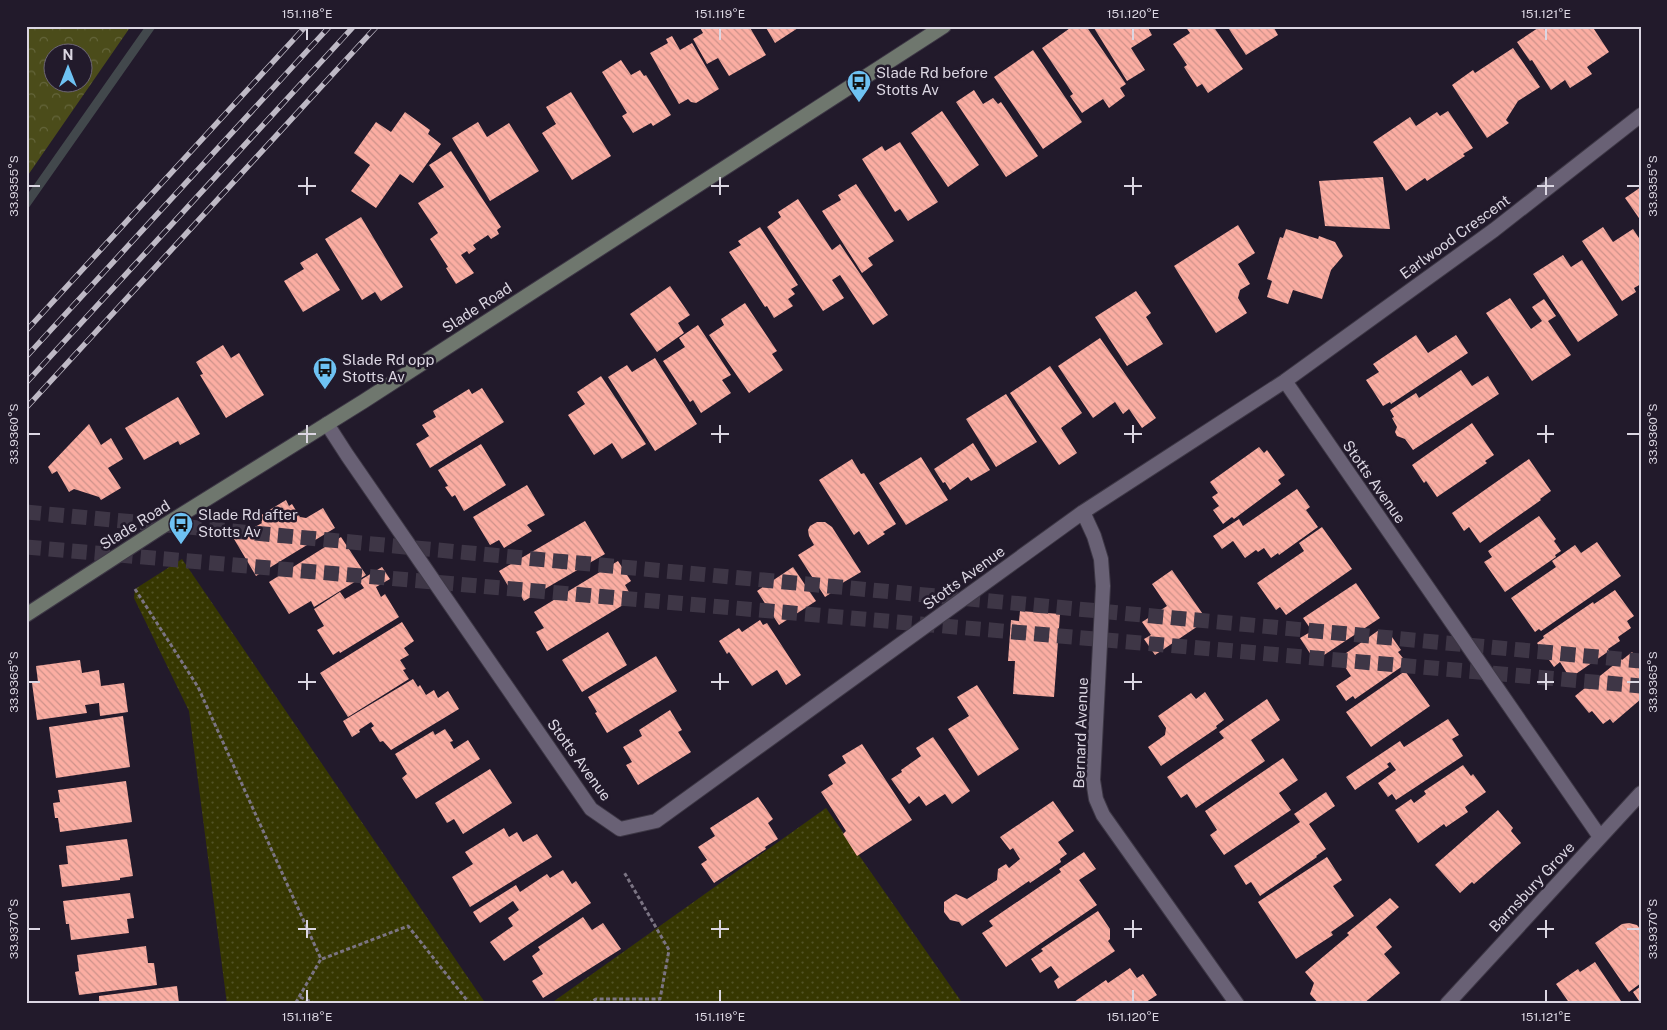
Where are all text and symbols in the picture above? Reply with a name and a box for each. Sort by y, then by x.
text: 151.118°E [282,7,332,21]
text: 151.119°E [695,7,745,21]
text: 151.120°E [1107,7,1159,21]
text: 151.121°E [1521,7,1571,21]
north arrow [42,42,92,92]
text: N [63,47,73,63]
place label: Slade Rd before Stotts Av [876,64,988,98]
bus stop icon: Slade Rd before Stotts Av [846,69,872,103]
text: 33.9355°S [7,155,21,217]
text: 33.9355°S [1646,155,1660,217]
street label: Earlwood Crescent [1396,191,1513,282]
street label: Slade Road [439,279,515,336]
place label: Slade Rd opp Stotts Av [342,351,435,385]
bus stop icon: Slade Rd opp Stotts Av [312,356,338,390]
text: 33.9360°S [7,404,21,464]
text: 33.9360°S [1646,404,1660,464]
street label: Stotts Avenue [1340,437,1409,526]
street label: Slade Road [97,496,173,553]
place label: Slade Rd after Stotts Av [198,506,298,540]
bus stop icon: Slade Rd after Stotts Av [168,511,194,545]
street label: Stotts Avenue [919,542,1008,613]
text: 33.9365°S [7,651,21,713]
text: 33.9365°S [1646,651,1660,713]
street label: Bernard Avenue [1070,677,1091,789]
street label: Stotts Avenue [544,715,615,804]
street label: Barnsbury Grove [1486,838,1578,935]
text: 33.9370°S [7,899,21,959]
text: 33.9370°S [1646,899,1660,959]
text: 151.118°E [282,1010,332,1024]
text: 151.119°E [695,1010,745,1024]
text: 151.120°E [1107,1010,1159,1024]
text: 151.121°E [1521,1010,1571,1024]

